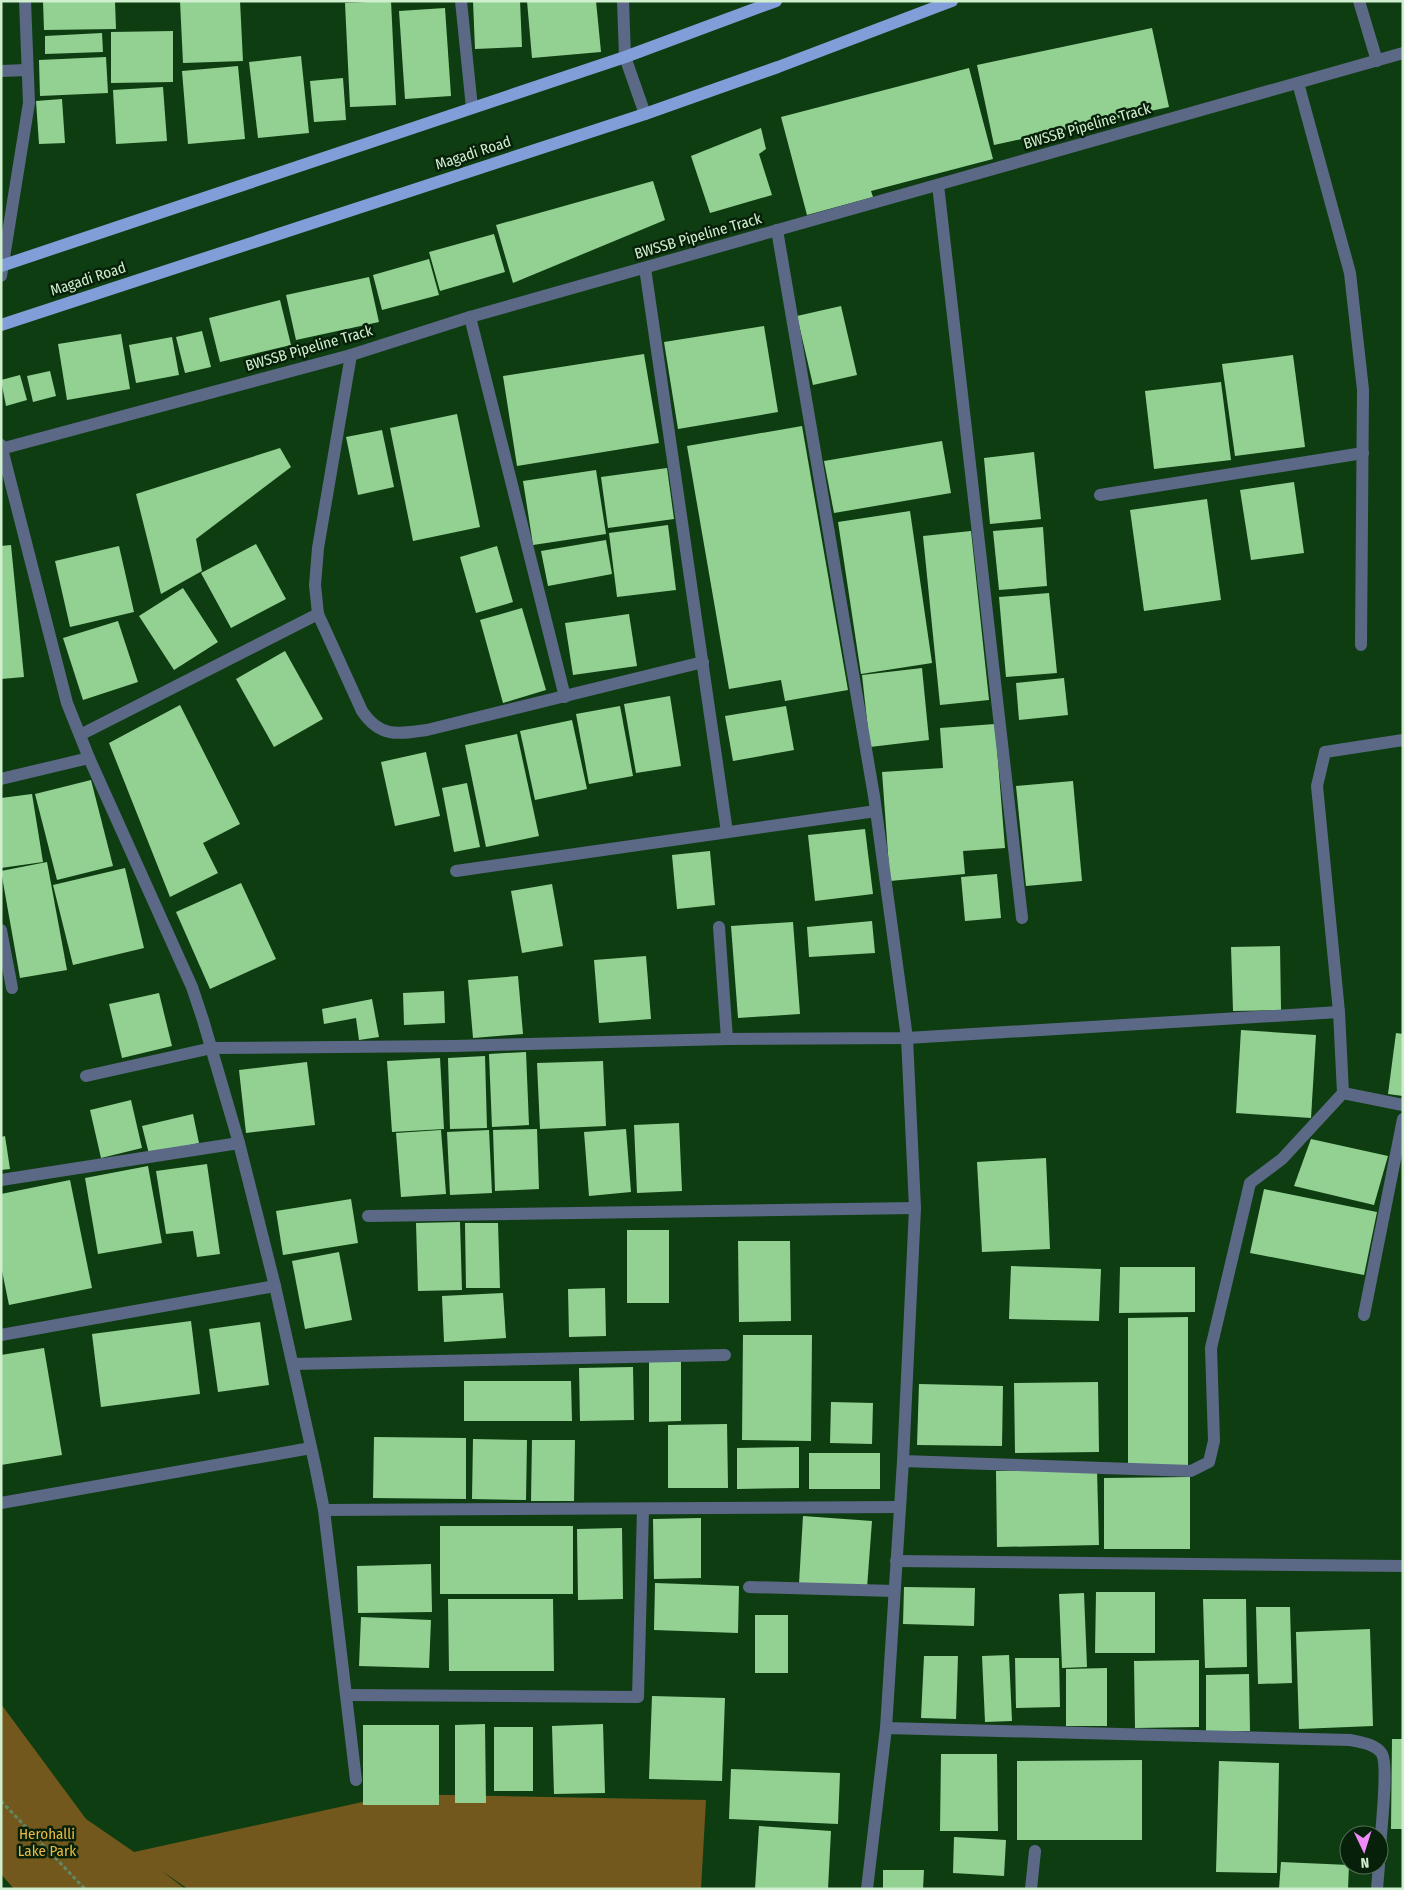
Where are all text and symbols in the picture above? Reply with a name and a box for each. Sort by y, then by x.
street label: BWSSB Pipeline Track [1021,99,1153,153]
street label: Magadi Road [433,132,513,174]
street label: BWSSB Pipeline Track [632,209,764,263]
street label: Magadi Road [48,258,128,300]
street label: BWSSB Pipeline Track [243,321,375,375]
park label: Herohalli Lake Park [18,1825,76,1860]
north arrow [1339,1825,1389,1875]
text: N [1360,1854,1370,1871]

